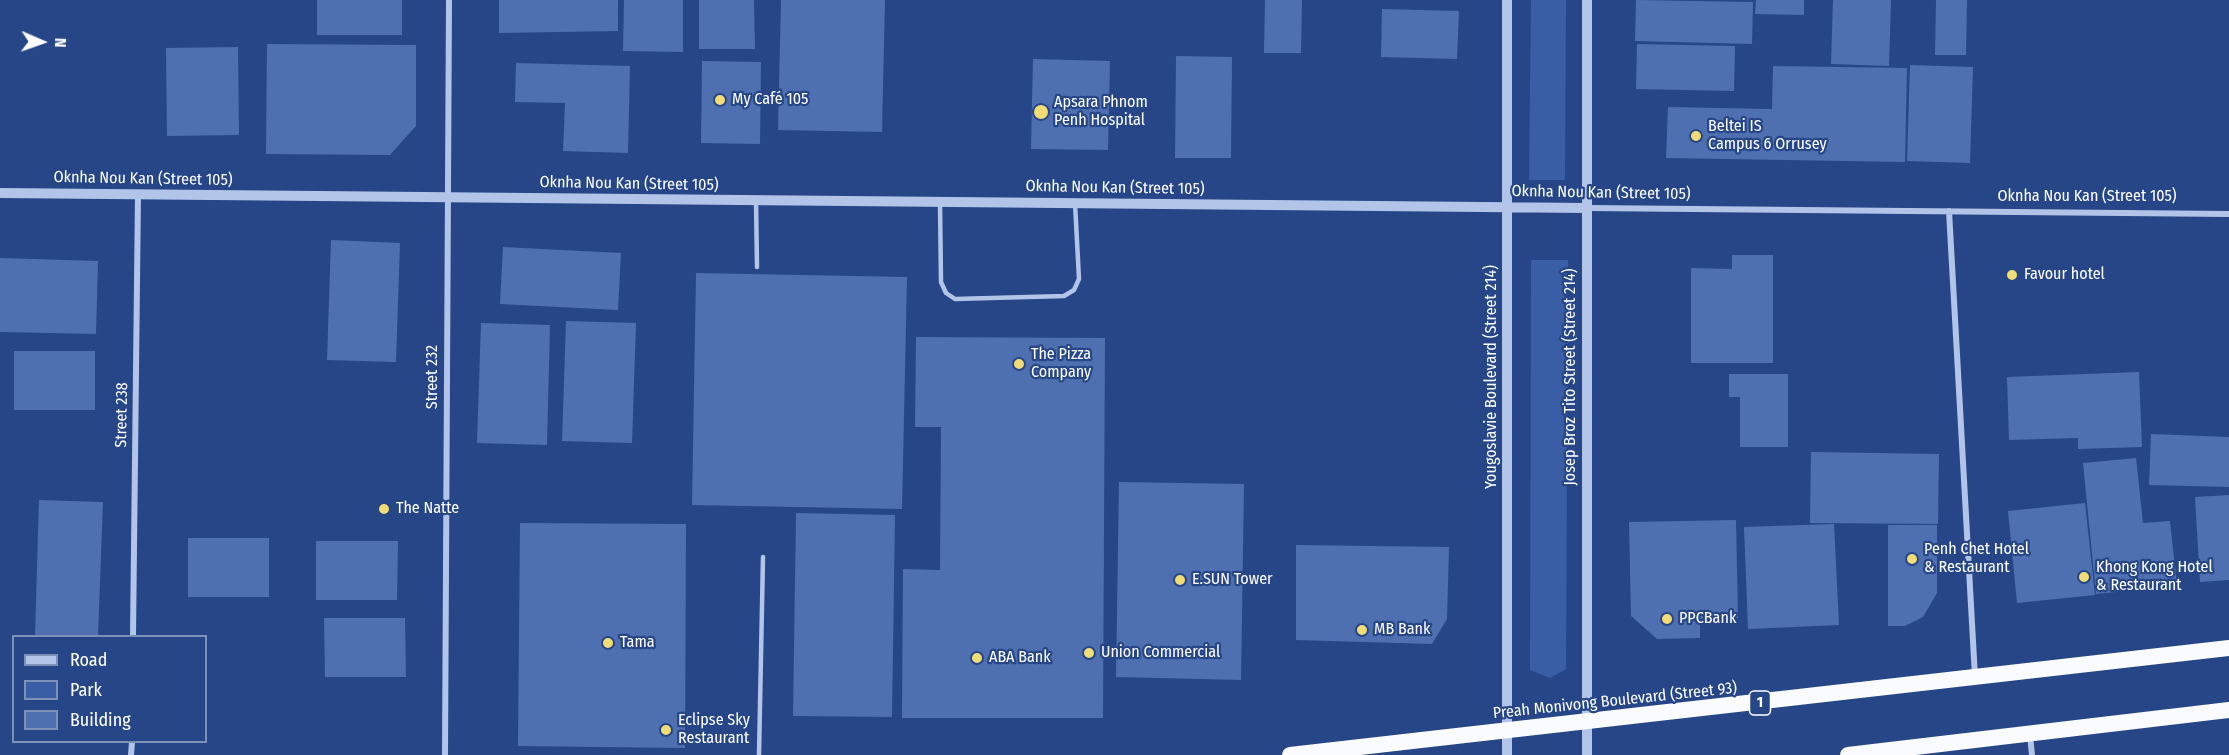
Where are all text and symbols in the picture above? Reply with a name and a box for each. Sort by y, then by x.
north arrow [12,12,72,72]
text: N [51,38,70,48]
place label: My Café 105 [732,90,808,110]
marker: My Café 105 [713,93,727,107]
place label: Apsara Phnom Penh Hospital [1054,93,1148,131]
marker: Apsara Phnom Penh Hospital [1032,103,1050,121]
place label: Beltei IS Campus 6 Orrusey [1708,117,1827,155]
marker: Beltei IS Campus 6 Orrusey [1689,129,1703,143]
street label: Oknha Nou Kan (Street 105) [53,168,233,190]
street label: Oknha Nou Kan (Street 105) [539,173,719,195]
street label: Oknha Nou Kan (Street 105) [1025,177,1205,199]
street label: Oknha Nou Kan (Street 105) [1511,182,1691,204]
street label: Oknha Nou Kan (Street 105) [1997,187,2177,207]
street label: Yougoslavie Boulevard (Street 214) [1482,265,1502,489]
place label: Favour hotel [2024,265,2105,285]
street label: Josep Broz Tito Street (Street 214) [1561,268,1581,486]
marker: Favour hotel [2005,268,2019,282]
street label: Street 232 [423,345,443,409]
place label: The Pizza Company [1031,345,1091,383]
marker: The Pizza Company [1012,357,1026,371]
street label: Street 238 [112,382,132,448]
place label: The Natte [396,499,459,519]
marker: The Natte [377,502,391,516]
place label: Penh Chet Hotel & Restaurant [1924,540,2029,578]
marker: Penh Chet Hotel & Restaurant [1905,552,1919,566]
place label: Khong Kong Hotel & Restaurant [2096,558,2213,596]
place label: E.SUN Tower [1192,570,1273,590]
marker: Khong Kong Hotel & Restaurant [2077,570,2091,584]
marker: E.SUN Tower [1173,573,1187,587]
place label: PPCBank [1679,609,1736,629]
marker: PPCBank [1660,612,1674,626]
place label: MB Bank [1374,620,1430,640]
marker: MB Bank [1355,623,1369,637]
place label: Tama [620,633,655,653]
legend [12,635,207,743]
marker: Tama [601,636,615,650]
place label: Union Commercial [1101,643,1220,663]
marker: Union Commercial [1082,646,1096,660]
place label: ABA Bank [989,648,1051,668]
text: Road [70,649,107,671]
marker: ABA Bank [970,651,984,665]
text: Park [70,679,102,701]
street label: Preah Monivong Boulevard (Street 93) [1492,679,1738,723]
road number: 1 [1750,691,1770,715]
text: Building [70,709,131,731]
place label: Eclipse Sky Restaurant [678,711,750,749]
marker: Eclipse Sky Restaurant [659,723,673,737]

